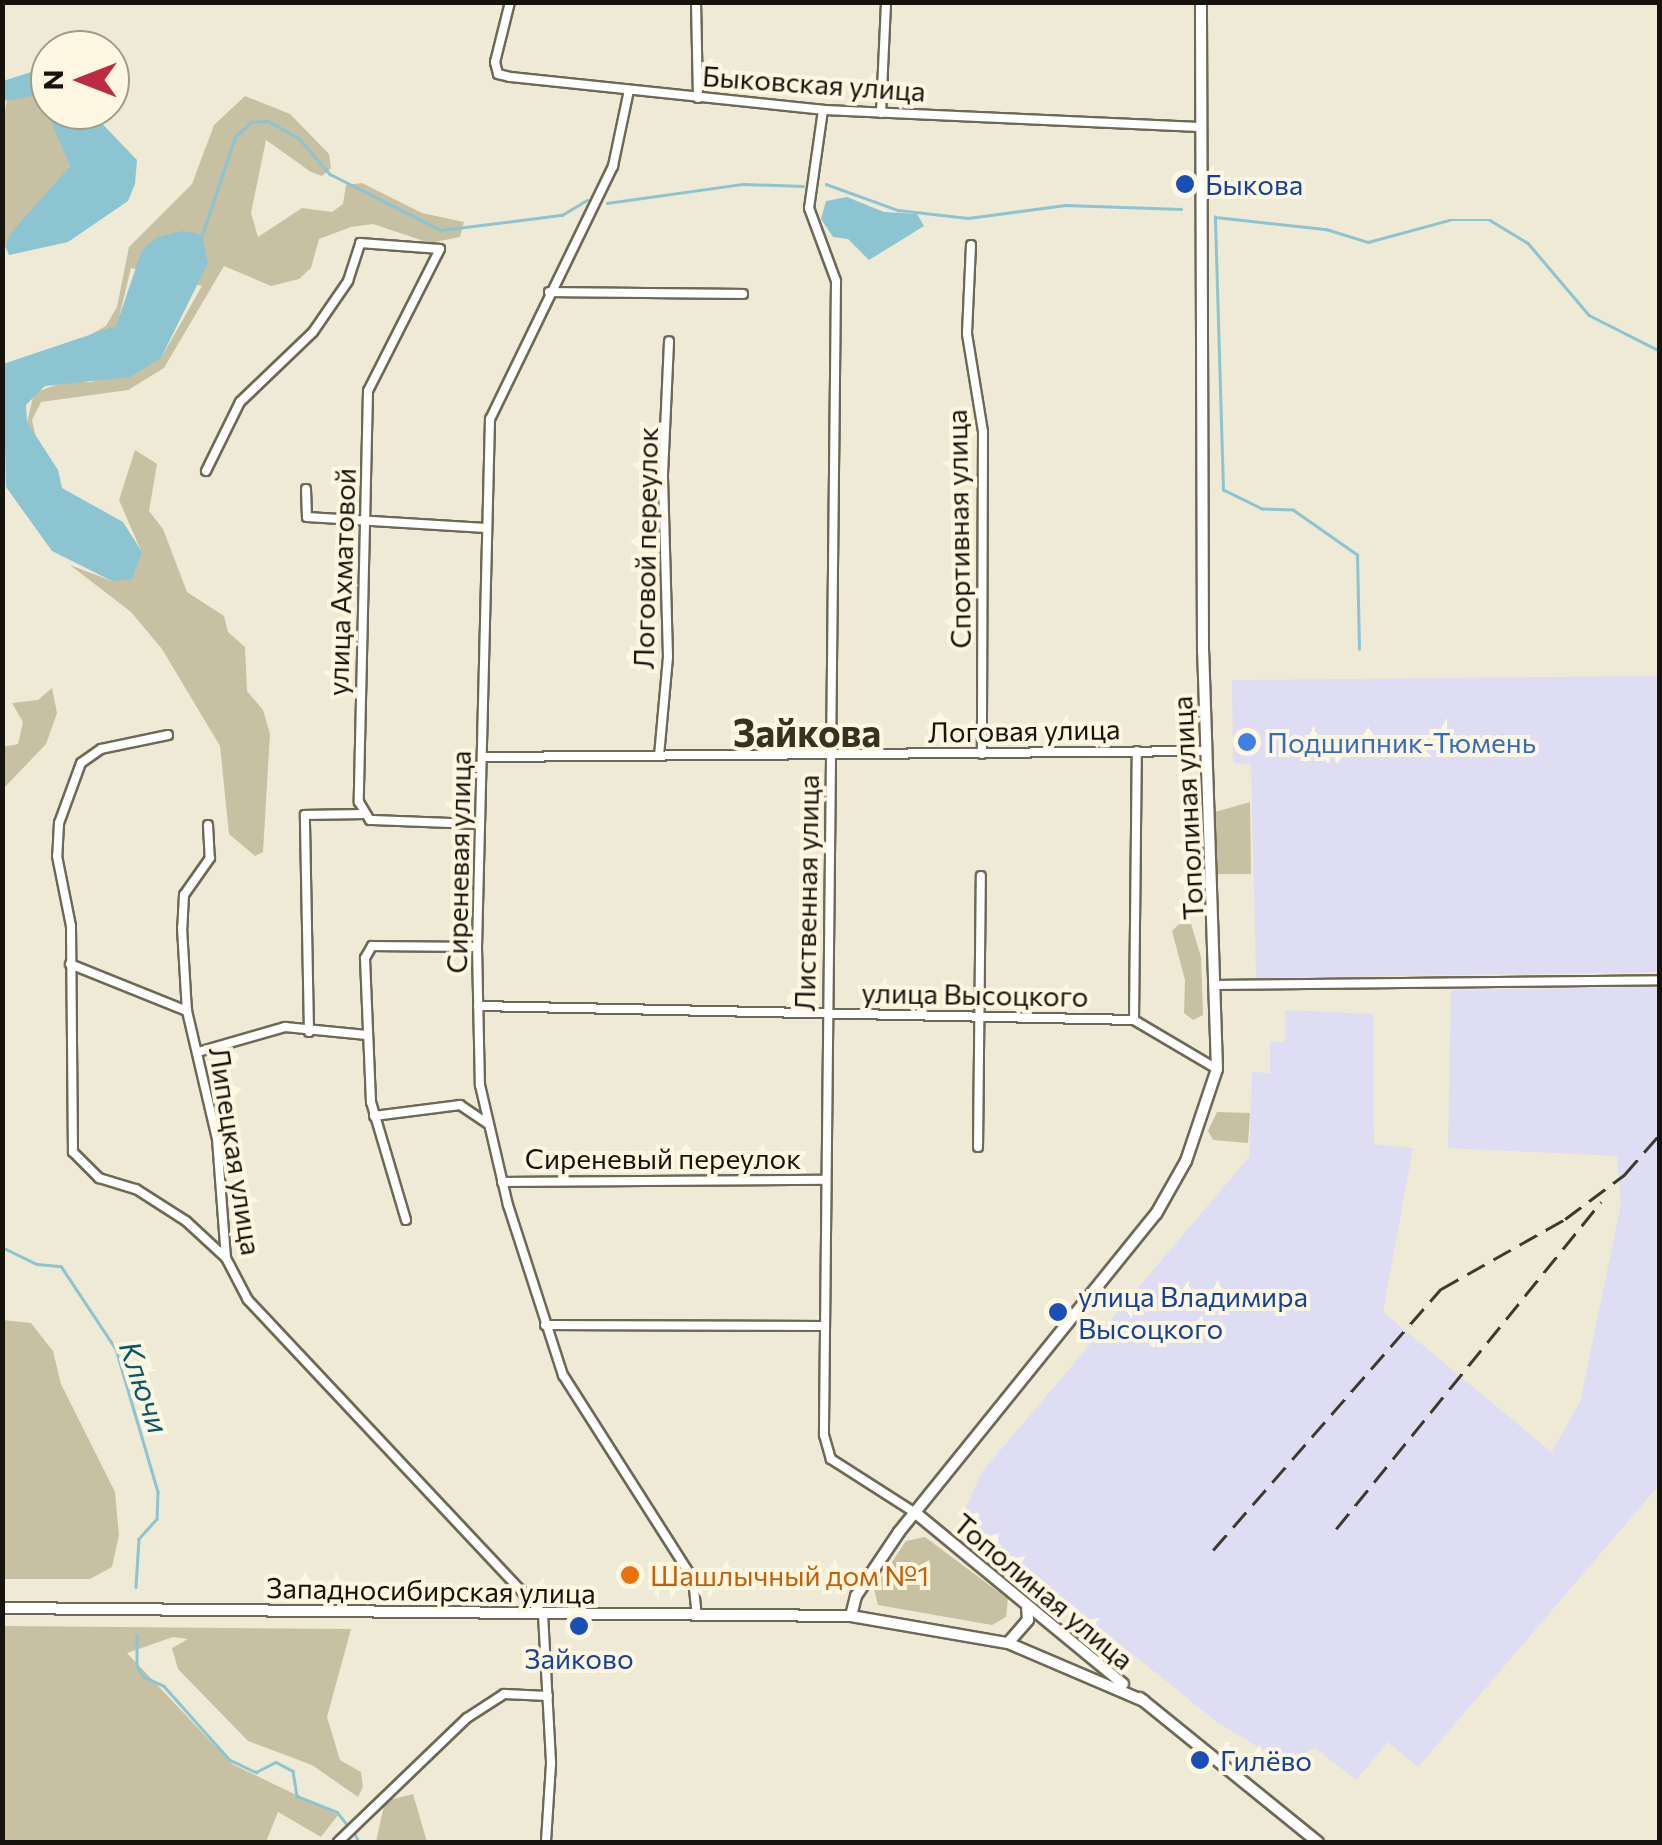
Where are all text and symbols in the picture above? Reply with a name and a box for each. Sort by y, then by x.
north arrow [30,30,130,130]
street label: Быковская улица [701,58,927,108]
text: N [35,70,69,91]
place label: Быкова [1205,167,1303,201]
marker: Быкова [1174,173,1196,195]
street label: Спортивная улица [939,409,977,649]
street label: Логовой переулок [626,426,664,670]
street label: улица Ахматовой [320,467,362,697]
street label: Тополиная улица [1164,695,1210,921]
district label: Зайкова [733,709,881,755]
street label: Логовая улица [927,712,1121,748]
place label: Подшипник-Тюмень [1267,725,1536,759]
marker: Подшипник-Тюмень [1236,731,1258,753]
street label: Сиреневая улица [439,750,477,974]
street label: Лиственная улица [787,774,825,1012]
street label: улица Высоцкого [861,975,1089,1013]
street label: Липецкая улица [203,1045,269,1257]
street label: Сиреневый переулок [525,1141,801,1175]
place label: улица Владимира Высоцкого [1078,1279,1308,1345]
marker: улица Владимира Высоцкого [1047,1301,1069,1323]
water label: Ключи [112,1336,178,1438]
street label: Тополиная улица [947,1506,1141,1676]
place label: Шашлычный дом №1 [650,1558,929,1592]
marker: Шашлычный дом №1 [619,1564,641,1586]
street label: Западносибирская улица [266,1570,596,1610]
marker: Зайково [568,1615,590,1637]
place label: Зайково [524,1641,634,1675]
place label: Гилёво [1220,1743,1312,1777]
marker: Гилёво [1189,1749,1211,1771]

